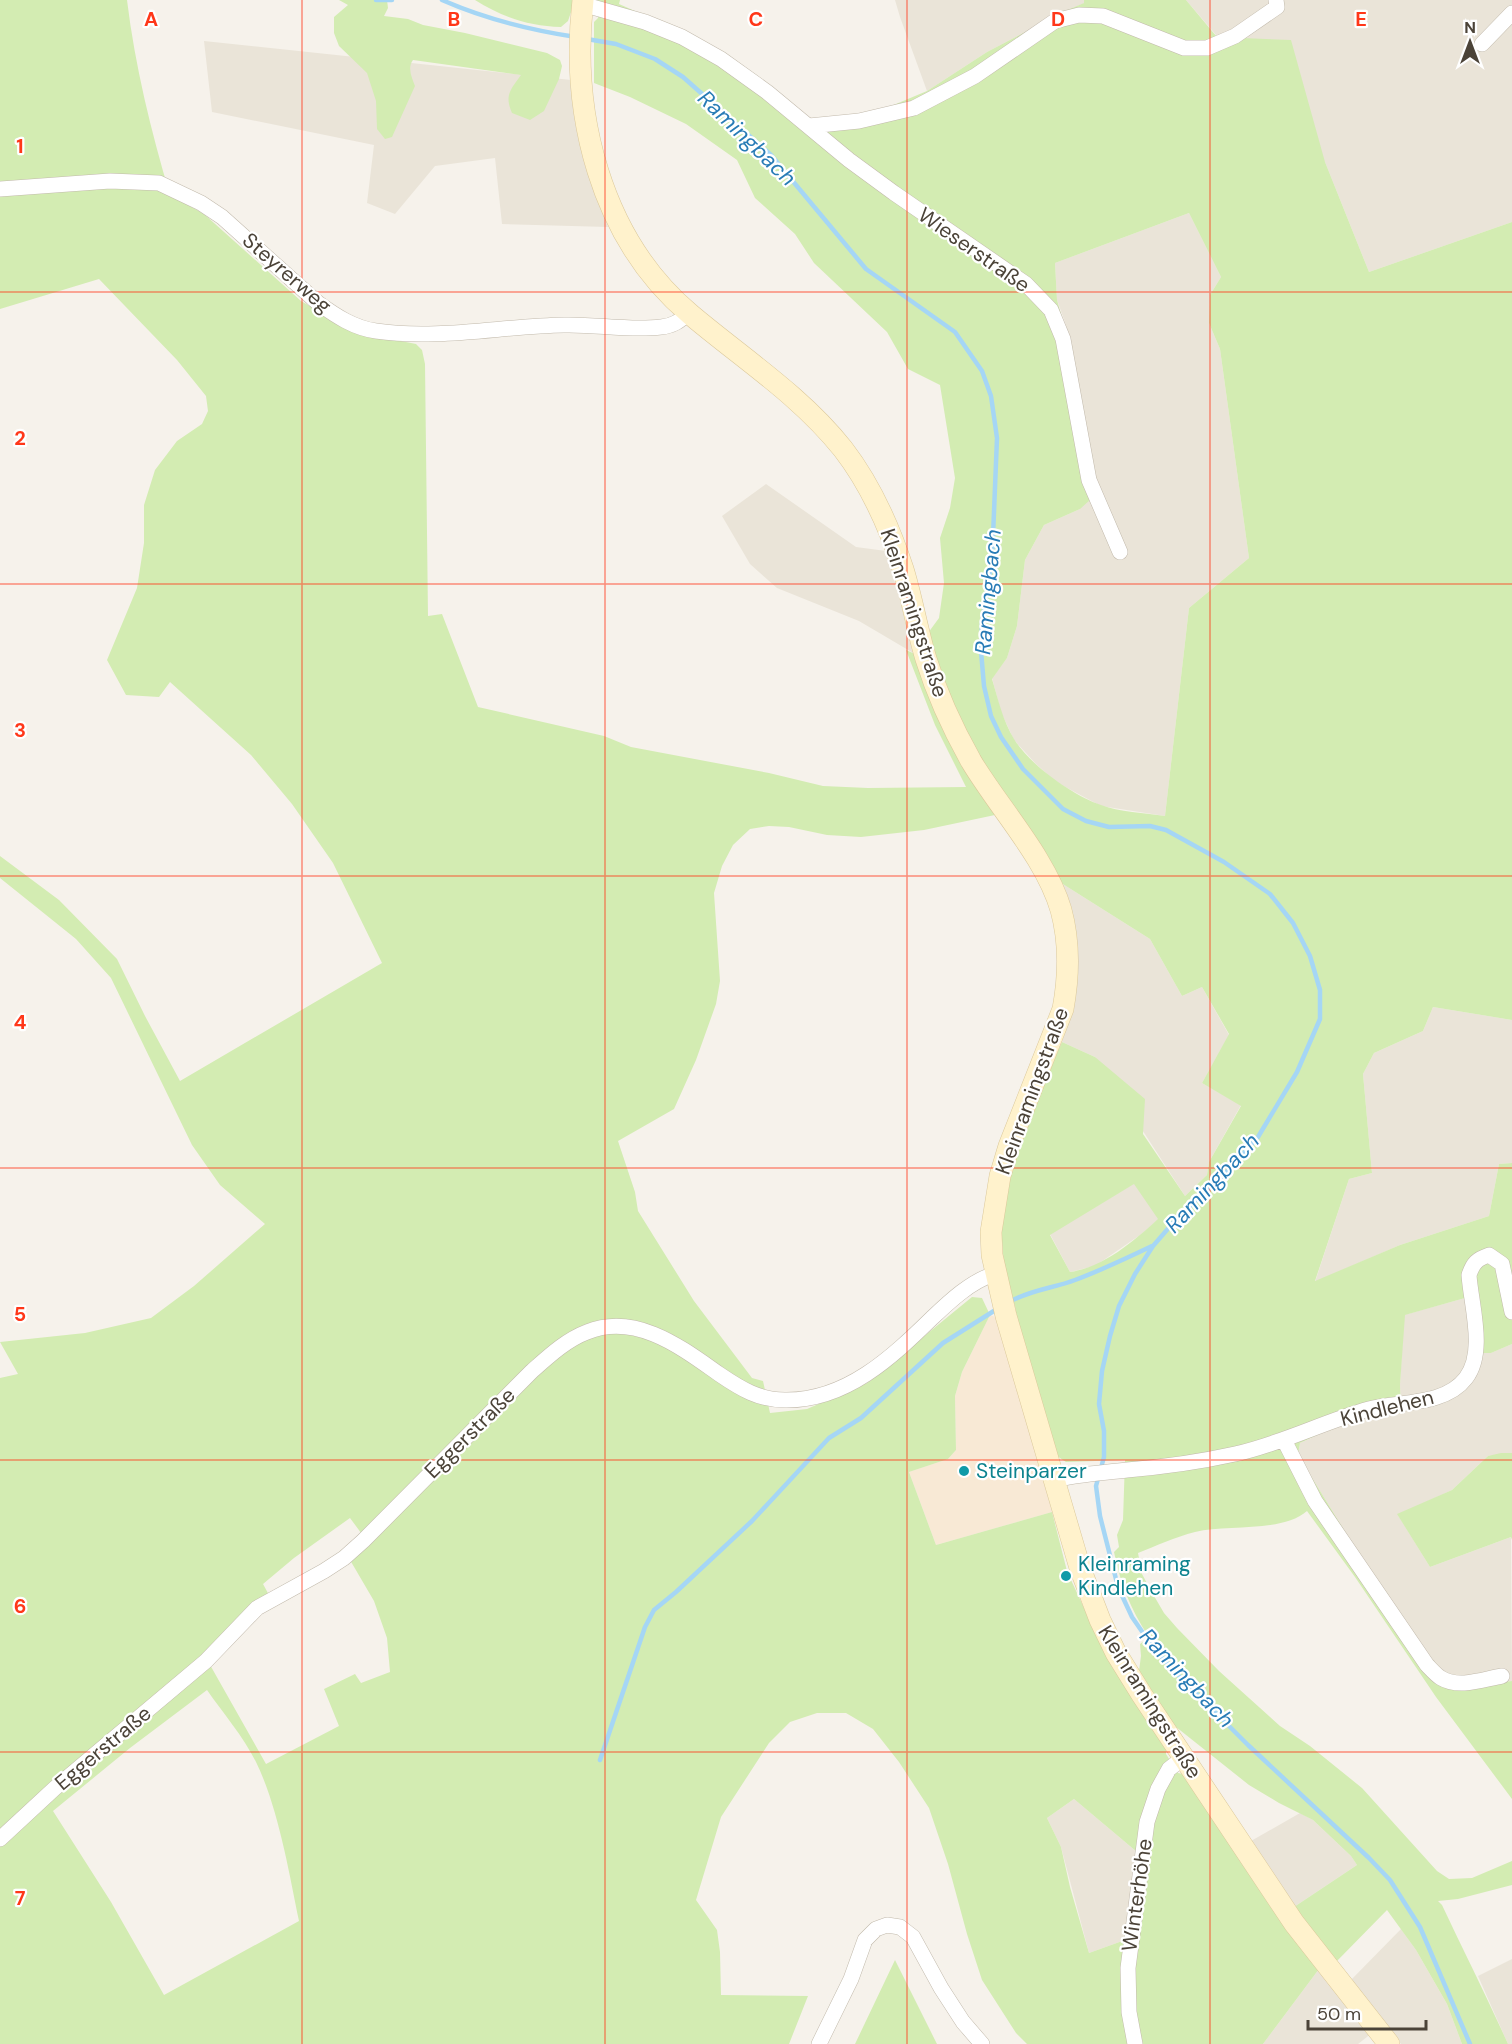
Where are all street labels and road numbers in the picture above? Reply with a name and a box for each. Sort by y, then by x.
street label: Wieserstraße [912,201,1036,299]
street label: Steyrerweg [236,226,338,320]
street label: Kleinramingstraße [874,525,954,701]
street label: Kleinramingstraße [989,1004,1075,1178]
street label: Eggerstraße [419,1381,522,1484]
street label: Kindlehen [1337,1383,1437,1433]
street label: Kleinramingstraße [1092,1620,1208,1784]
street label: Eggerstraße [49,1699,157,1797]
street label: Winterhöhe [1115,1837,1159,1953]

